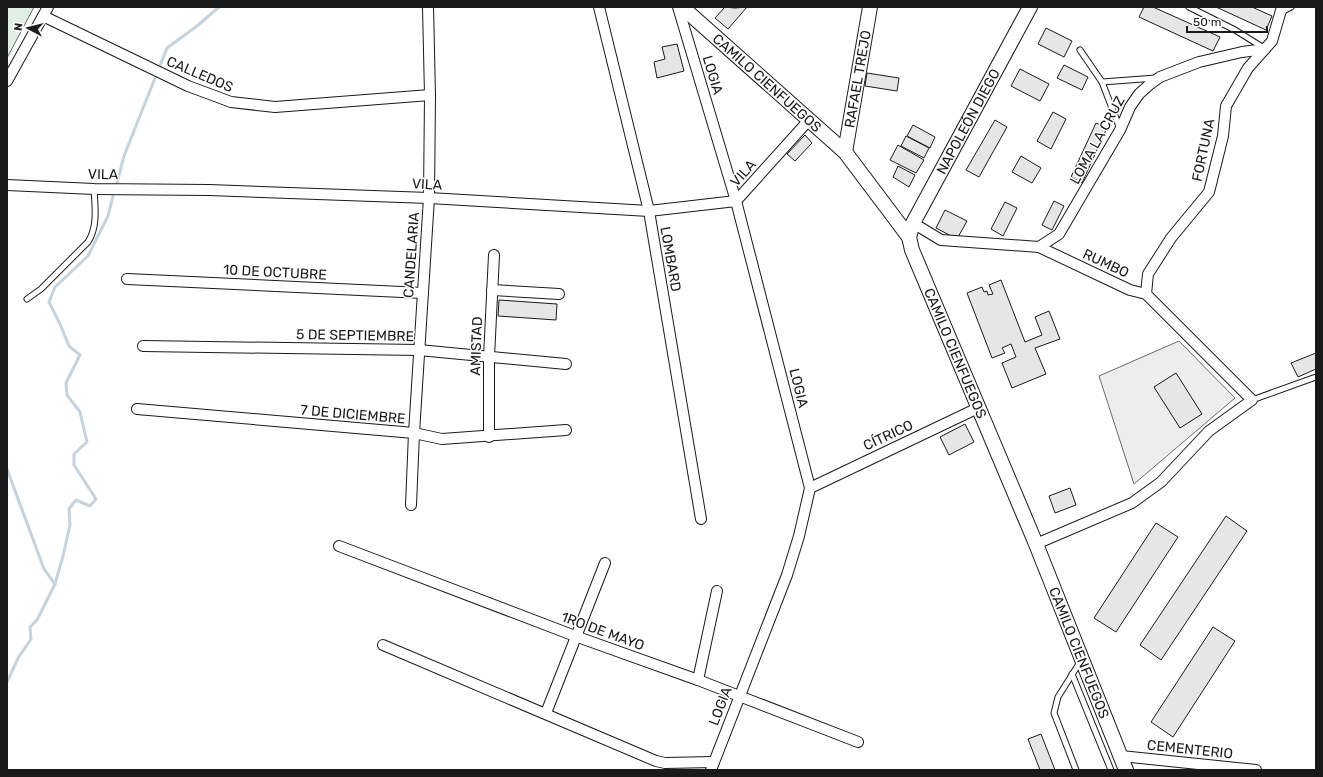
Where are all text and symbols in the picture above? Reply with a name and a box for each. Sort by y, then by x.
north arrow [8,8,48,48]
scale bar [1187,8,1267,34]
text: 50 m [1193,15,1221,29]
text: N [12,22,26,32]
street label: RAFAEL TREJO [841,29,875,129]
street label: CAMILO CIENFUEGOS [709,30,825,136]
street label: CALLEDOS [164,53,236,96]
street label: LOGIA [699,54,727,97]
street label: NAPOLEÓN DIEGO [933,66,1004,177]
street label: LOMA LA CRUZ [1066,93,1129,187]
street label: FORTUNA [1189,117,1219,183]
street label: VILA [727,156,760,190]
street label: VILA [88,166,119,183]
street label: VILA [411,175,443,194]
street label: CANDELARIA [400,211,423,299]
street label: LOMBARD [656,225,685,293]
street label: RUMBO [1080,245,1132,281]
street label: 10 DE OCTUBRE [223,261,327,284]
street label: CAMILO CIENFUEGOS [920,286,990,421]
street label: AMISTAD [467,316,486,376]
street label: 5 DE SEPTIEMBRE [296,326,414,345]
street label: LOGIA [785,367,812,410]
street label: 7 DE DICIEMBRE [300,401,406,428]
street label: CÍTRICO [860,416,916,454]
street label: CAMILO CIENFUEGOS [1045,585,1113,721]
street label: 1RO DE MAYO [559,609,647,654]
street label: LOGIA [705,684,736,728]
street label: CEMENTERIO [1146,737,1234,762]

